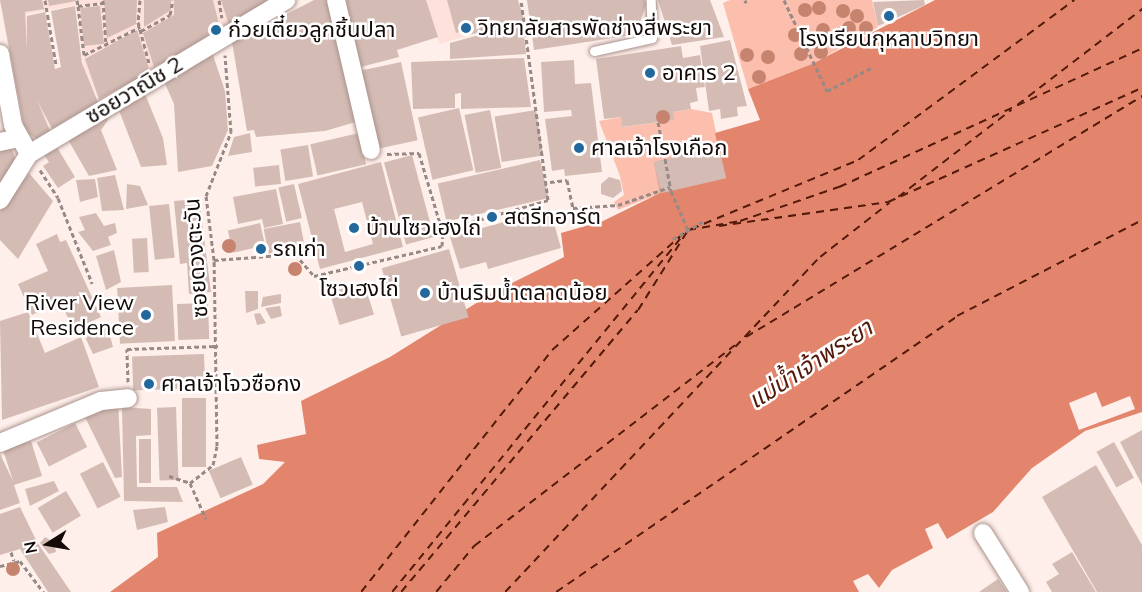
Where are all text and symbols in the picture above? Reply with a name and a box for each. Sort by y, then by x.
marker: โรงเรียนกุหลาบวิทยา [882,9,896,23]
place label: วิทยาลัยสารพัดช่างสี่พระยา [478,15,712,41]
place label: ก๋วยเตี๋ยวลูกชิ้นปลา [228,17,395,43]
marker: วิทยาลัยสารพัดช่างสี่พระยา [459,21,473,35]
marker: ก๋วยเตี๋ยวลูกชิ้นปลา [209,23,223,37]
place label: โรงเรียนกุหลาบวิทยา [799,26,979,52]
street label: ซอยวาณิช 2 [81,51,187,129]
place label: อาคาร 2 [662,60,736,86]
marker: อาคาร 2 [643,66,657,80]
place label: ศาลเจ้าโรงเกือก [591,135,727,161]
marker: ศาลเจ้าโรงเกือก [572,141,586,155]
street label: ซอยดวงตะวัน [179,197,213,319]
place label: สตรีทอาร์ต [504,204,601,230]
marker: สตรีทอาร์ต [485,210,499,224]
place label: บ้านโซวเฮงไถ่ [366,215,481,241]
marker: บ้านโซวเฮงไถ่ [347,221,361,235]
place label: รถเก่า [273,236,326,262]
marker: รถเก่า [254,242,268,256]
marker: โซวเฮงไถ่ [352,259,366,273]
place label: โซวเฮงไถ่ [319,276,399,302]
place label: บ้านริมน้ำตลาดน้อย [437,280,608,306]
marker: บ้านริมน้ำตลาดน้อย [418,286,432,300]
place label: River View Residence [25,289,134,340]
marker: River View Residence [139,308,153,322]
water label: แม่น้ำเจ้าพระยา [743,313,877,415]
place label: ศาลเจ้าโจวซือกง [161,371,301,397]
marker: ศาลเจ้าโจวซือกง [142,377,156,391]
north arrow [18,514,78,574]
text: N [19,540,41,555]

